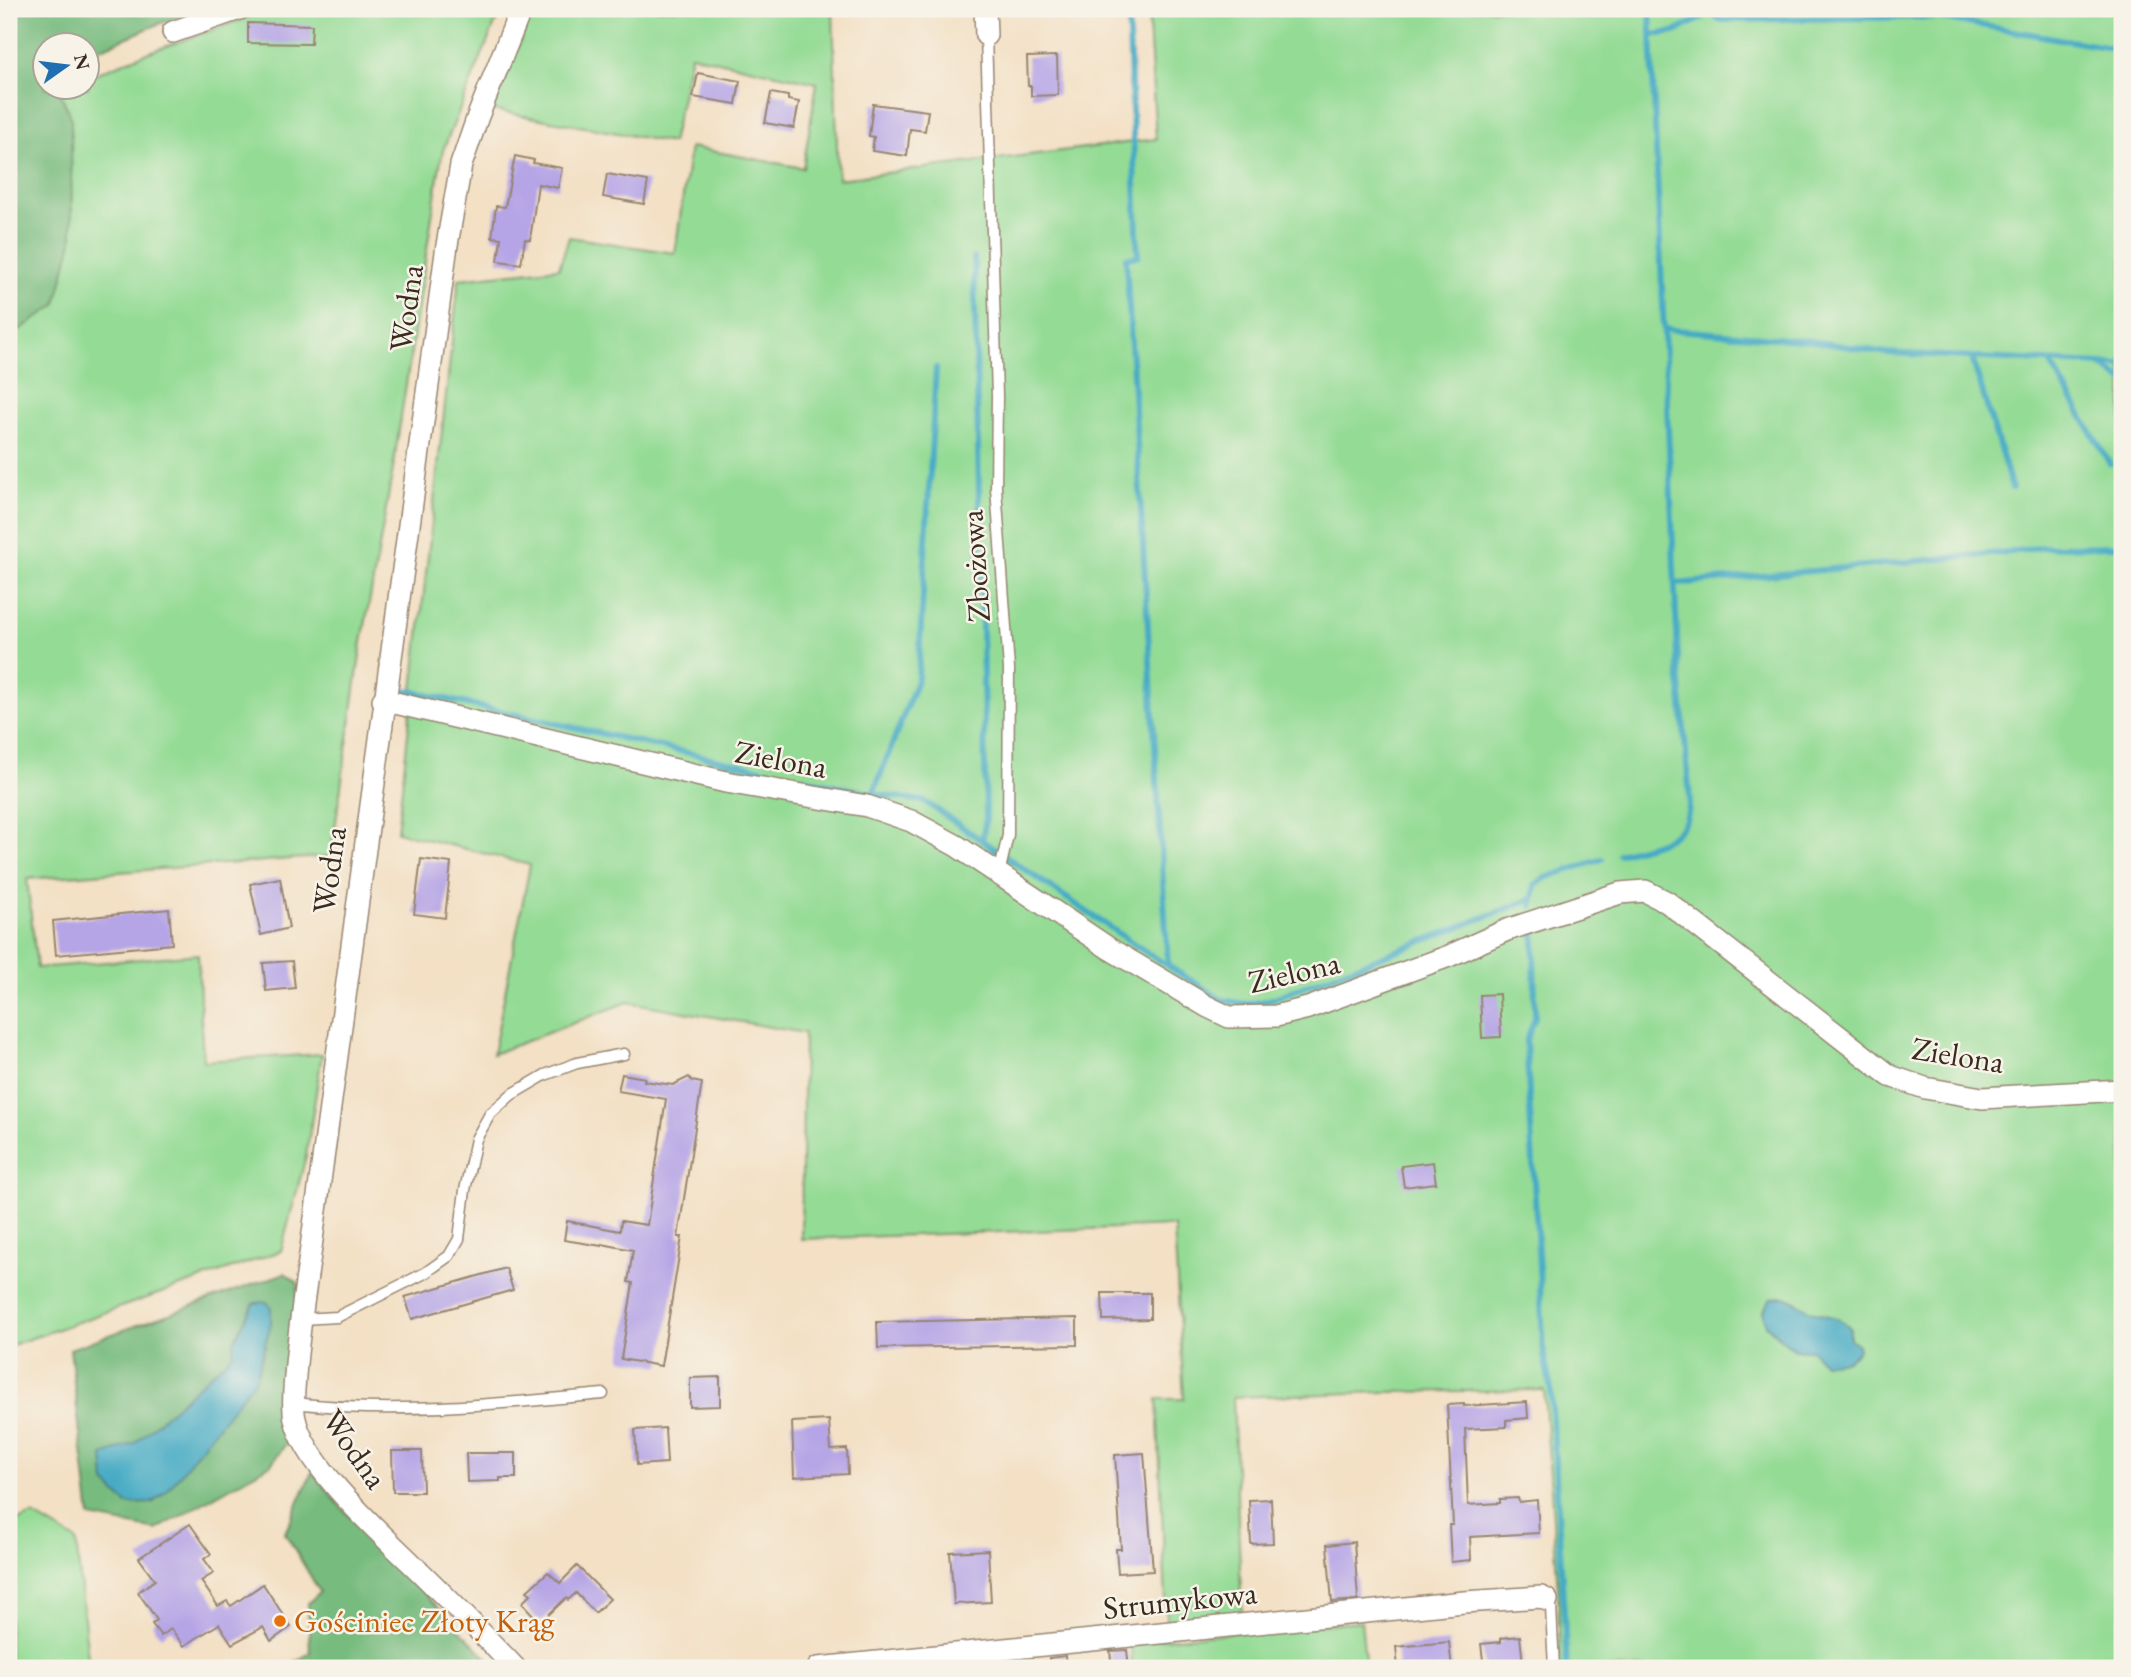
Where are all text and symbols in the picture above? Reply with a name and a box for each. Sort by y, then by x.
north arrow [32,32,102,102]
text: N [68,52,96,73]
street label: Wodna [379,261,433,354]
street label: Zbożowa [950,508,1000,624]
street label: Zielona [732,730,831,788]
street label: Wodna [302,823,356,916]
street label: Zielona [1244,941,1344,1003]
street label: Zielona [1909,1027,2007,1083]
street label: Wodna [313,1401,398,1497]
street label: Strumykowa [1101,1571,1259,1629]
place label: Gościniec Złoty Krąg [294,1600,555,1642]
marker: Gościniec Złoty Krąg [272,1613,288,1629]

